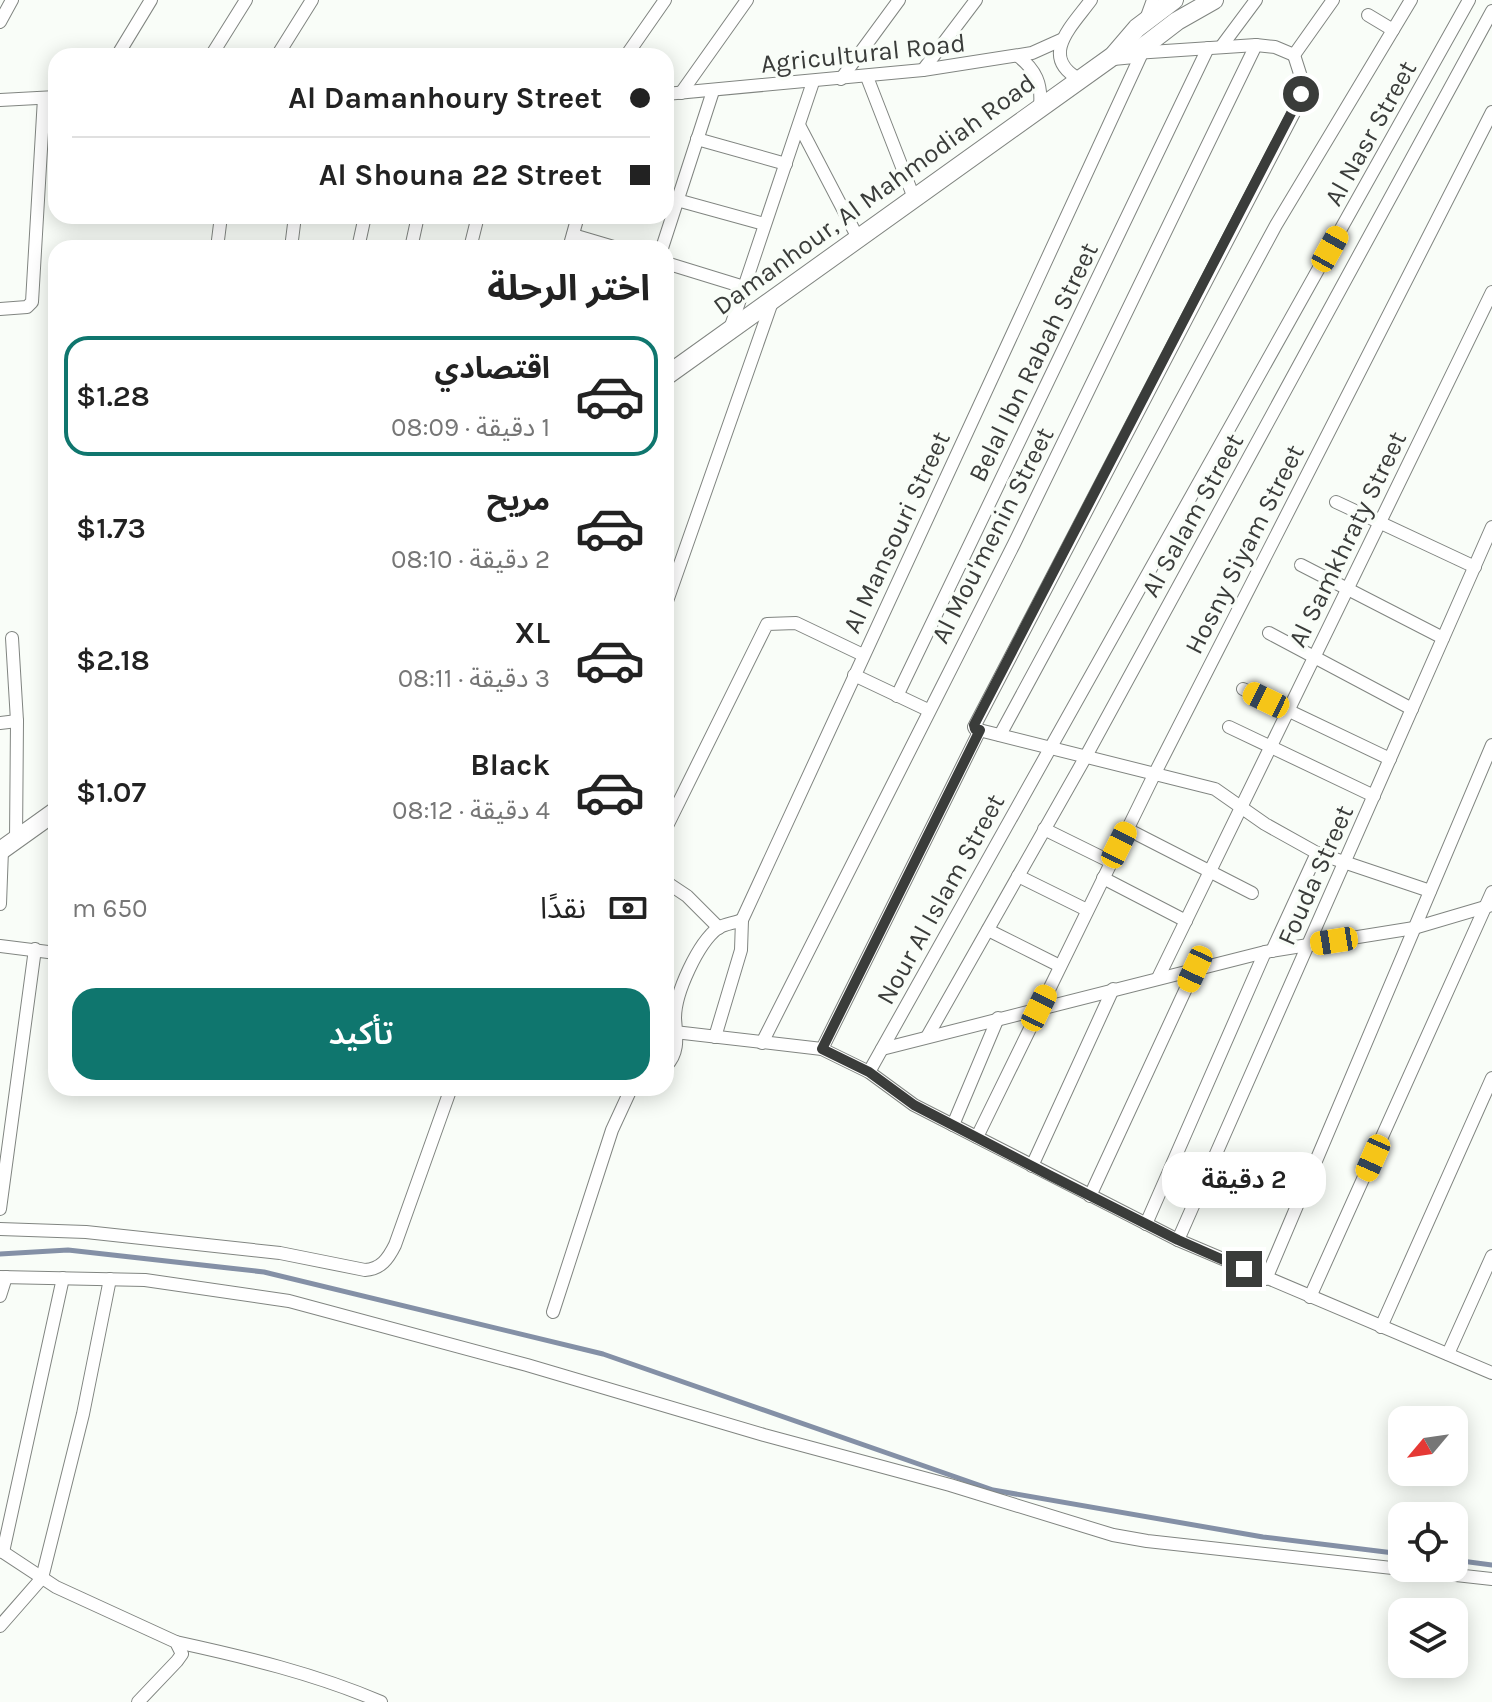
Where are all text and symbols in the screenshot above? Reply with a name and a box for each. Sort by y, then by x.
street label: Agricultural Road [759,27,967,80]
street label: Al Nasr Street [1318,55,1423,211]
street label: Damanhour, Al Mahmodiah Road [707,67,1041,322]
route start [1283,76,1319,112]
text: Al Damanhoury Street [288,80,602,116]
text: Al Shouna 22 Street [319,157,602,193]
car [1308,222,1352,276]
street label: Belal Ibn Rabah Street [962,237,1105,487]
text: اختر الرحلة [487,267,650,309]
text: اقتصادي [435,350,550,386]
icon: car [574,360,646,432]
text: $1.28 [76,378,150,414]
text: 1 دقيقة · 08:09 [391,412,550,443]
street label: Al Mou'menin Street [925,422,1060,648]
street label: Al Mansouri Street [836,426,957,638]
street label: Al Samkhraty Street [1282,426,1413,652]
street label: Al Salam Street [1135,428,1250,602]
street label: Hosny Siyam Street [1178,439,1311,659]
text: مريح [487,482,550,518]
icon: car [574,492,646,564]
text: $1.73 [76,510,146,546]
text: 2 دقيقة · 08:10 [391,544,550,575]
text: XL [515,615,550,651]
icon: car [574,624,646,696]
text: $2.18 [76,642,150,678]
text: 3 دقيقة · 08:11 [398,663,550,694]
car [1239,679,1293,721]
text: Black [470,747,550,783]
icon: car [574,756,646,828]
text: $1.07 [76,774,146,810]
street label: Nour Al Islam Street [870,788,1011,1010]
text: 4 دقيقة · 08:12 [392,795,550,826]
street label: Fouda Street [1271,800,1360,950]
car [1098,818,1140,872]
icon: cash [606,886,650,930]
text: نقدًا [540,890,586,926]
text: 650 m [72,893,148,924]
car [1308,925,1360,957]
car [1174,942,1216,996]
car [1018,981,1060,1035]
button: تأكيد [72,988,650,1080]
car [1352,1131,1394,1185]
callout: 2 دقيقة [1162,1153,1326,1209]
text: 2 دقيقة [1201,1164,1287,1195]
route end [1226,1251,1262,1287]
north arrow [1388,1406,1468,1486]
map controls [1388,1406,1468,1678]
button: locate [1388,1502,1468,1582]
button: layers [1388,1598,1468,1678]

